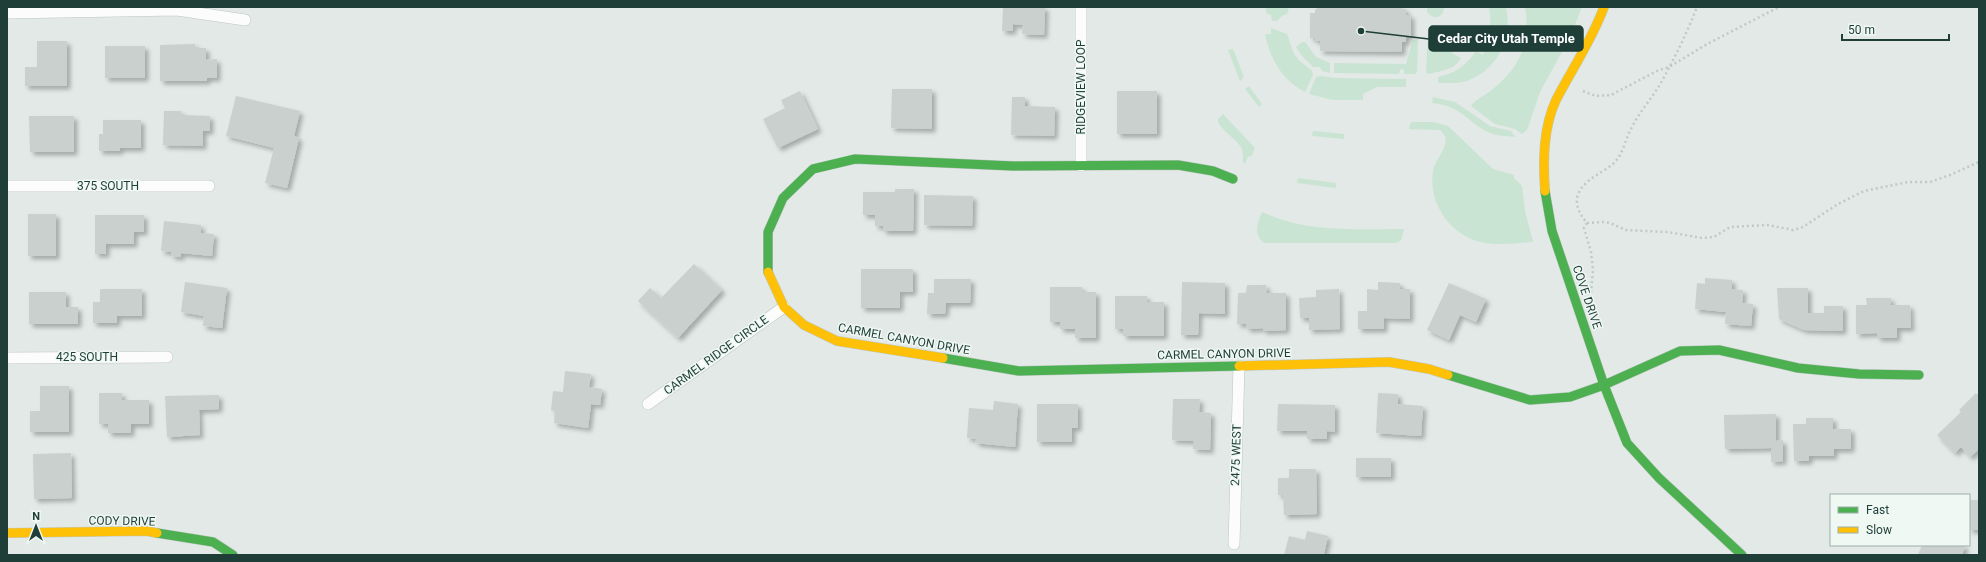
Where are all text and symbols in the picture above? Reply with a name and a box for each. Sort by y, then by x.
scale bar [1842,16,1949,42]
text: 50 m [1848,23,1875,37]
callout: Cedar City Utah Temple [1429,26,1583,51]
text: Cedar City Utah Temple [1437,31,1575,46]
street label: RIDGEVIEW LOOP [1074,39,1088,135]
street label: 375 SOUTH [77,179,139,193]
street label: COVE DRIVE [1570,263,1604,331]
street label: CARMEL RIDGE CIRCLE [661,312,771,398]
street label: CARMEL CANYON DRIVE [837,321,971,358]
street label: CARMEL CANYON DRIVE [1157,346,1291,362]
street label: 425 SOUTH [56,350,118,364]
street label: 2475 WEST [1228,424,1244,486]
legend [1830,494,1970,546]
text: Fast [1866,503,1889,517]
north arrow [16,506,56,546]
text: N [32,510,40,523]
street label: CODY DRIVE [88,513,156,529]
text: Slow [1866,523,1892,537]

